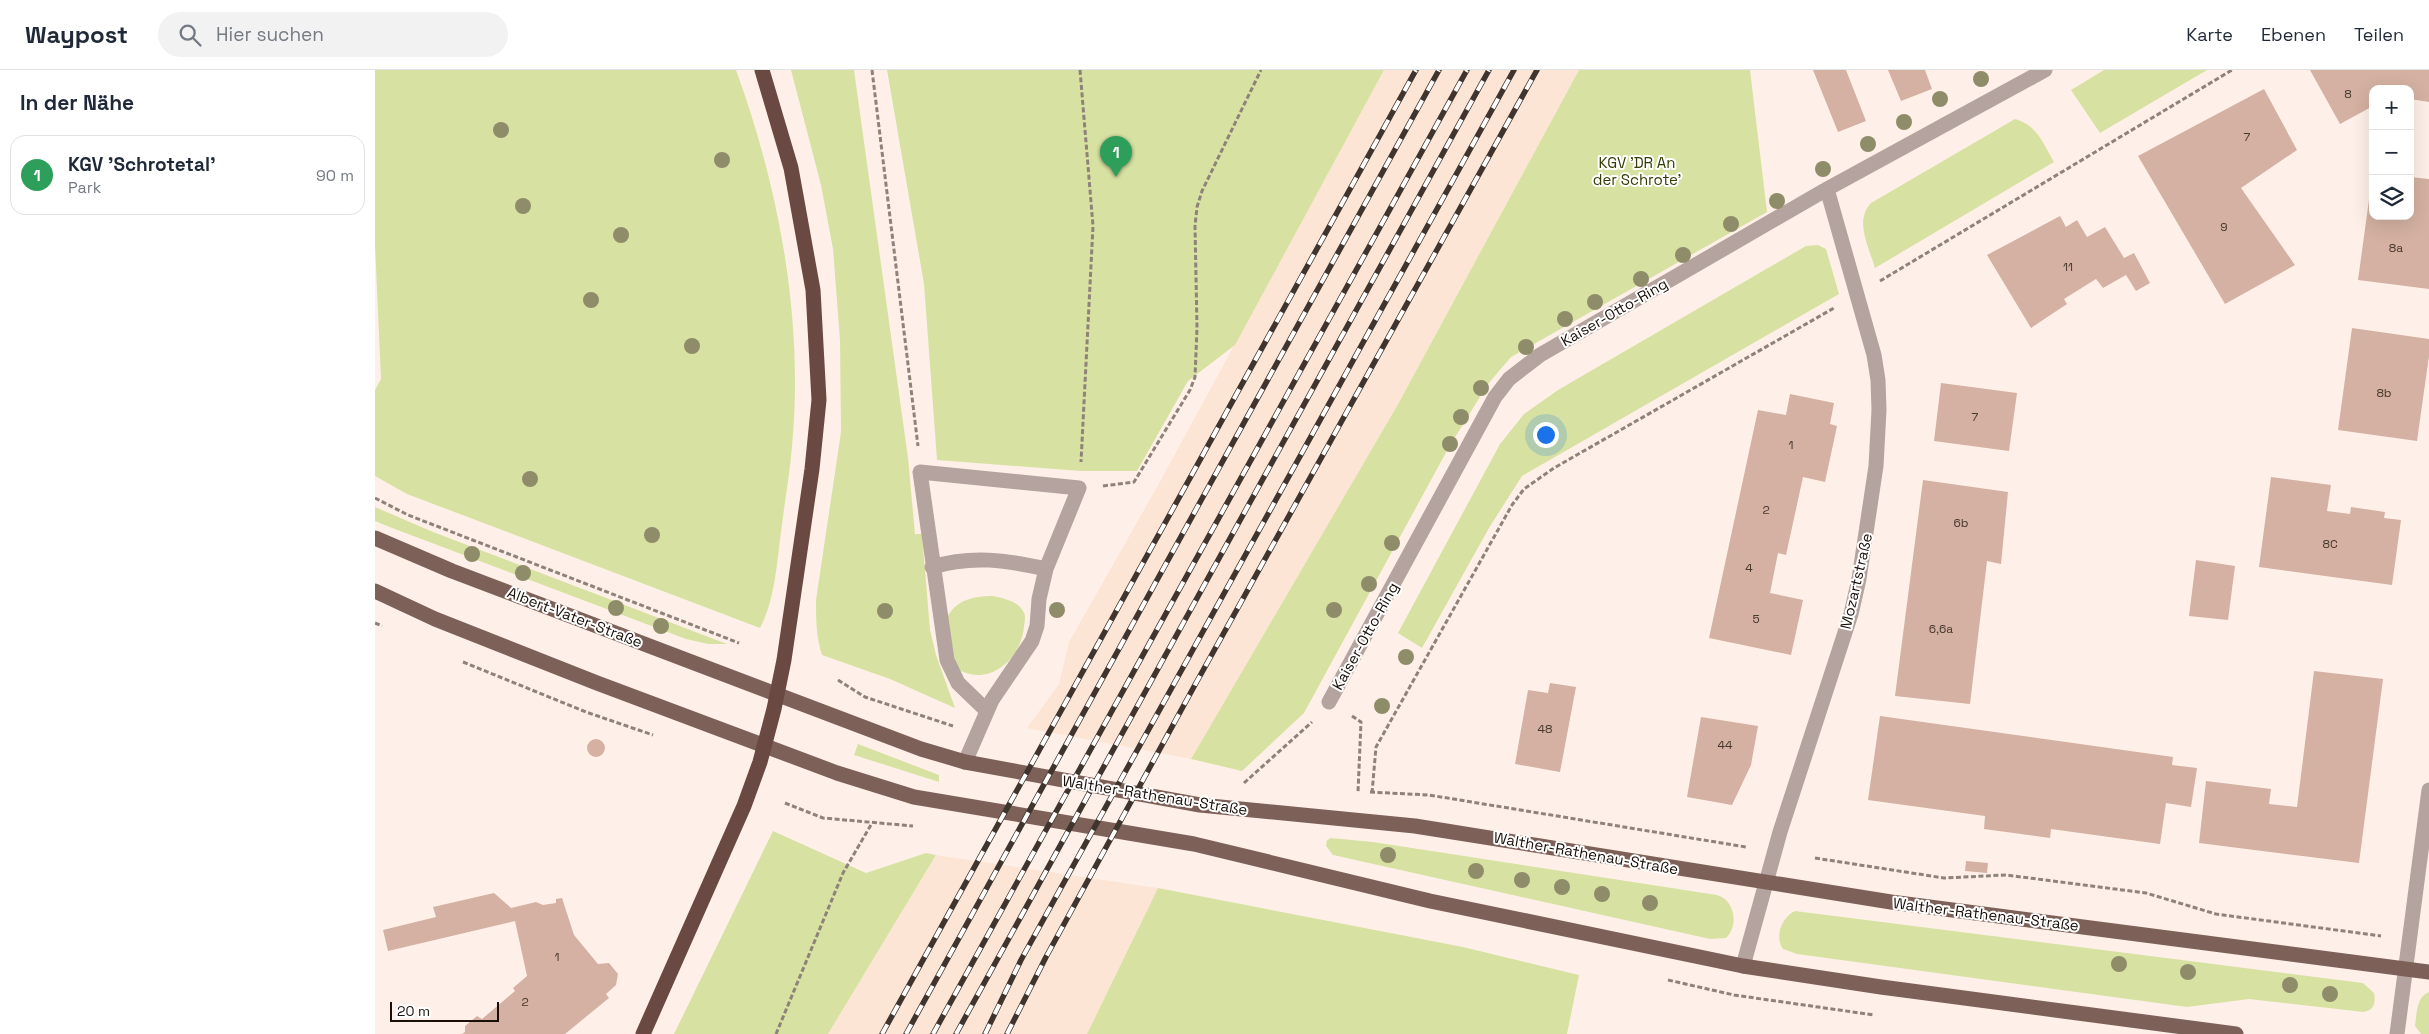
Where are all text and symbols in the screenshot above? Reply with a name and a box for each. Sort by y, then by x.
search box [158,12,508,57]
text: Waypost [25,19,128,50]
icon: search [176,21,204,49]
text: Hier suchen [216,22,324,47]
text: Karte [2186,23,2233,46]
text: Ebenen [2261,23,2326,46]
text: Teilen [2354,23,2404,46]
map controls [2369,85,2414,220]
button: + [2369,85,2414,130]
house number: 8 [2344,86,2352,102]
text: In der Nähe [20,89,134,116]
house number: 7 [2244,129,2251,145]
button: − [2369,130,2414,175]
pin: 1 [1100,136,1132,177]
text: KGV 'Schrotetal' [68,152,216,177]
park label: KGV 'DR An der Schrote' [1593,153,1681,189]
text: 1 [33,165,41,186]
text: 90 m [316,165,354,186]
button: layers [2369,175,2414,220]
text: Park [68,177,101,198]
house number: 9 [2220,219,2228,235]
house number: 8a [2389,240,2403,256]
house number: 11 [2063,259,2073,275]
street label: Kaiser-Otto-Ring [1557,274,1671,350]
house number: 8b [2376,385,2392,401]
house number: 7 [1972,409,1979,425]
your location [1533,422,1559,448]
house number: 1 [1788,437,1794,453]
house number: 2 [1762,502,1770,518]
house number: 6b [1953,515,1969,531]
street label: Mozartstraße [1836,531,1876,631]
house number: 8C [2322,536,2338,552]
house number: 4 [1745,560,1753,576]
street label: Kaiser-Otto-Ring [1328,579,1402,693]
street label: Albert-Vater-Straße [505,583,645,652]
house number: 5 [1752,611,1760,627]
house number: 6,6a [1929,621,1953,637]
house number: 48 [1538,721,1552,737]
house number: 44 [1717,737,1733,753]
street label: Walther-Rathenau-Straße [1061,771,1249,819]
street label: Walther-Rathenau-Straße [1492,827,1680,879]
street label: Walther-Rathenau-Straße [1892,893,2080,935]
house number: 1 [554,949,560,965]
house number: 2 [521,994,529,1010]
scale bar [390,999,499,1022]
text: 20 m [397,1002,430,1020]

